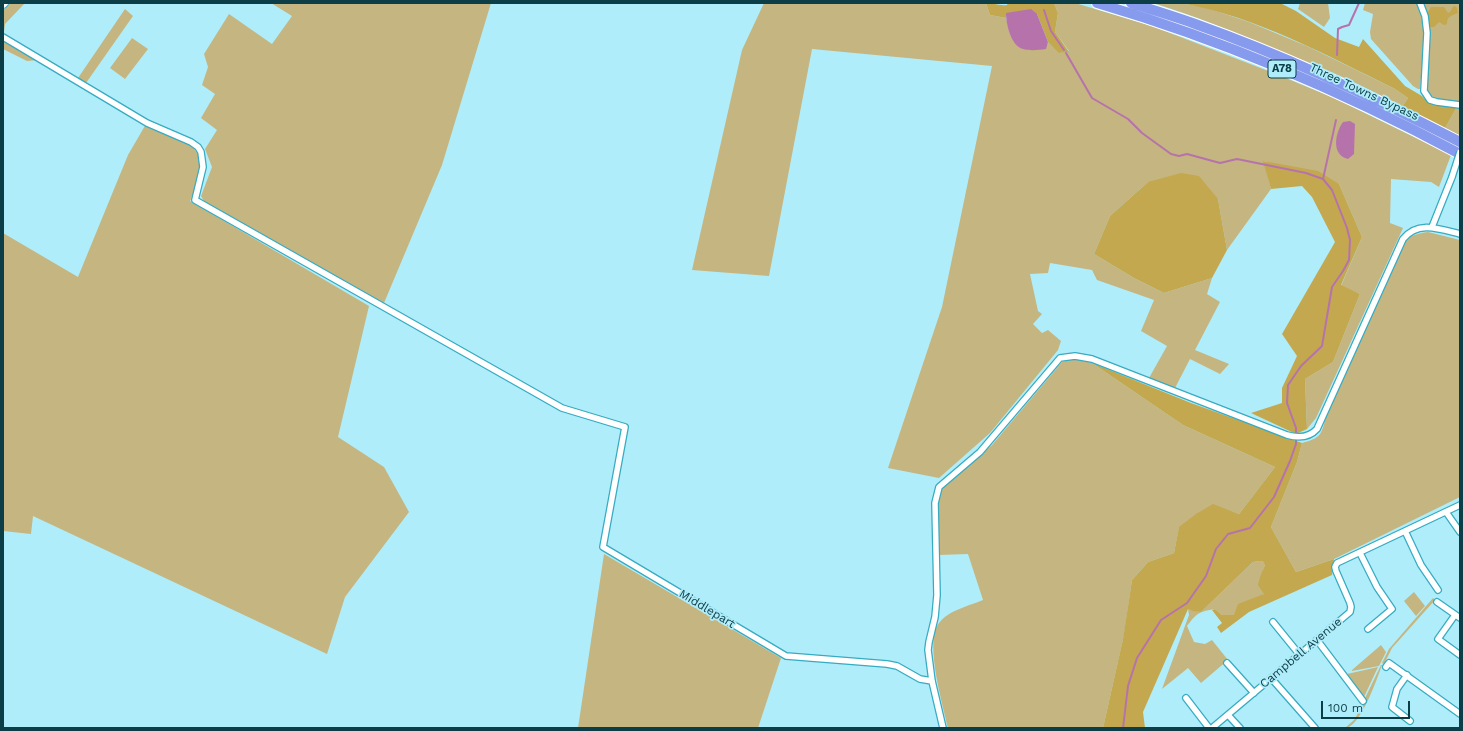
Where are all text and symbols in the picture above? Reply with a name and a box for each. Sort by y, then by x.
road number: A78 [1268,60,1296,78]
street label: Three Towns Bypass [1307,60,1421,124]
street label: Middlepart [676,587,738,631]
street label: Campbell Avenue [1257,615,1345,691]
scale bar [1323,693,1412,719]
text: 100 m [1328,701,1363,715]

